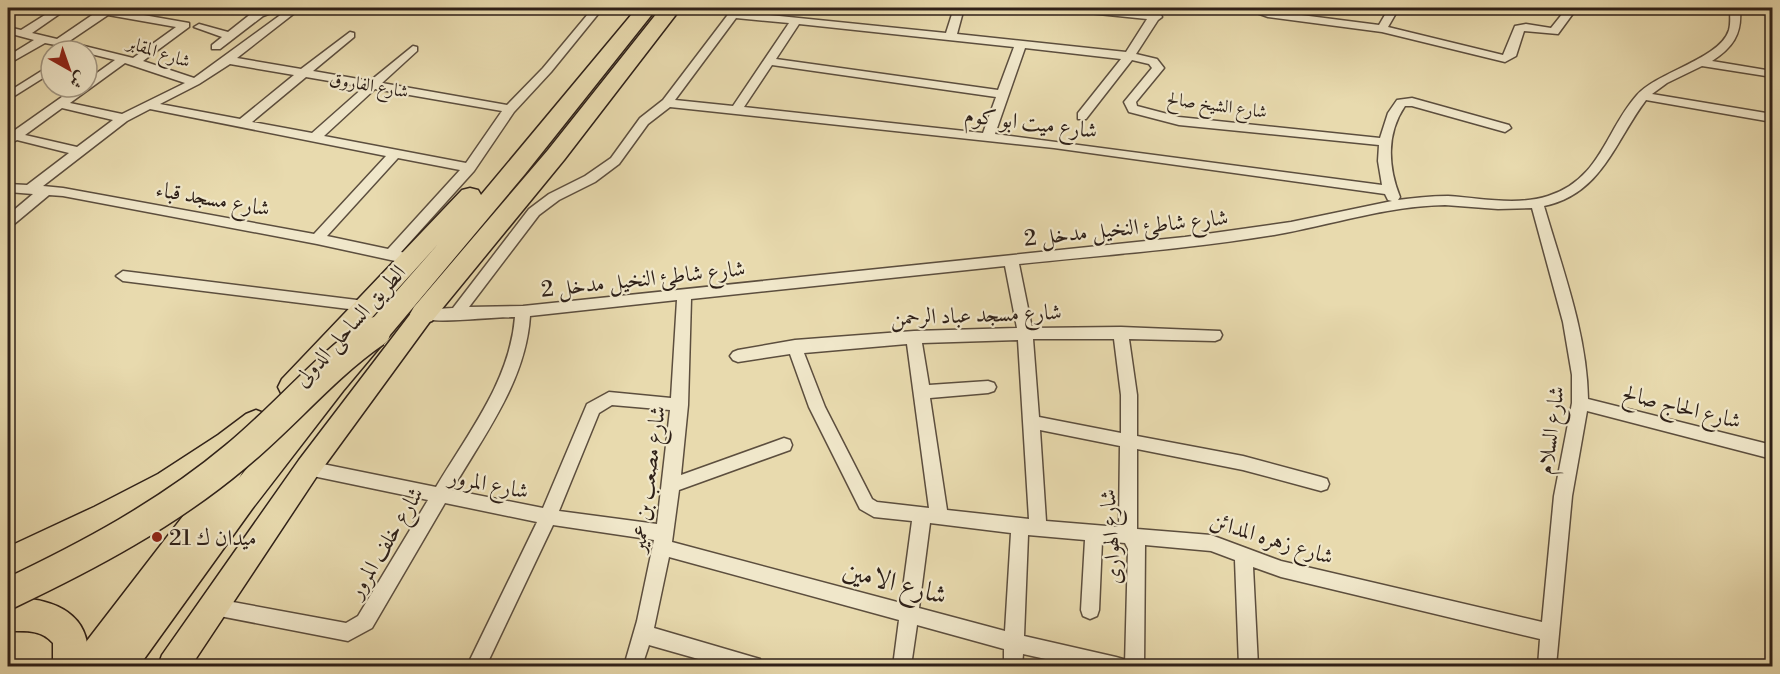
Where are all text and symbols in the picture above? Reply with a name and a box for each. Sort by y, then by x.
street label: شارع المقابر [122,31,193,76]
north arrow [39,39,99,99]
text: ش [65,67,91,92]
street label: شارع الفاروق [327,67,410,107]
street label: شارع الشيخ صالح [1165,87,1269,128]
street label: شارع ميت ابو كوم [962,102,1099,150]
street label: شارع مسجد قباء [153,176,272,227]
street label: شارع شاطئ النخيل مدخل 2 [1023,204,1230,257]
street label: شارع شاطئ النخيل مدخل 2 [540,255,747,308]
street label: الطريق الساحلى الدولى [288,259,413,394]
street label: شارع مسجد عباد الرحمن [890,299,1062,336]
street label: شارع الحاج صالح [1618,380,1744,440]
street label: شارع السلام [1532,384,1576,477]
street label: شارع مصعب بن عمير [625,404,676,557]
street label: شارع المرور [444,463,531,509]
street label: شارع خلف المرور [342,482,433,607]
street label: شارع الهوارى [1095,488,1132,586]
street label: شارع زهره المدائن [1205,508,1337,575]
place label: ميدان ك 21 [169,525,256,552]
marker: ميدان ك 21 [150,530,164,544]
street label: شارع الامين [838,553,951,617]

